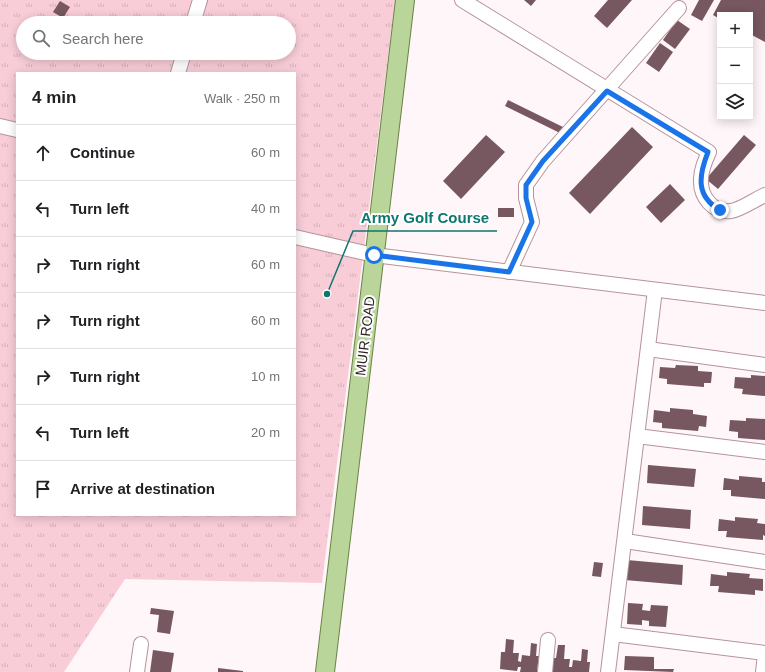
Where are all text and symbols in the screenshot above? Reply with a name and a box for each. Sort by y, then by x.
map controls [717,12,753,120]
button: + [717,12,753,48]
search box [16,16,296,60]
icon: search [30,27,52,49]
text: Search here [62,30,144,47]
button: − [717,48,753,84]
button: layers [717,84,753,120]
text: 4 min [32,88,76,107]
text: Walk · 250 m [204,91,280,106]
icon: ahead [32,142,54,164]
text: Continue [70,144,135,161]
text: 60 m [251,145,280,160]
icon: left [32,198,54,220]
text: Turn left [70,200,129,217]
text: 40 m [251,201,280,216]
route end [711,201,729,219]
callout: Army Golf Course [353,204,497,231]
text: Army Golf Course [361,209,489,226]
route start [365,246,383,264]
icon: right [32,254,54,276]
text: Turn right [70,256,140,273]
text: 60 m [251,257,280,272]
street label: MUIR ROAD [352,295,378,377]
icon: right [32,310,54,332]
text: Turn right [70,312,140,329]
text: 60 m [251,313,280,328]
icon: right [32,366,54,388]
text: Turn right [70,368,140,385]
text: 10 m [251,369,280,384]
icon: left [32,422,54,444]
text: Turn left [70,424,129,441]
text: 20 m [251,425,280,440]
icon: arrive [32,478,54,500]
text: Arrive at destination [70,480,215,497]

